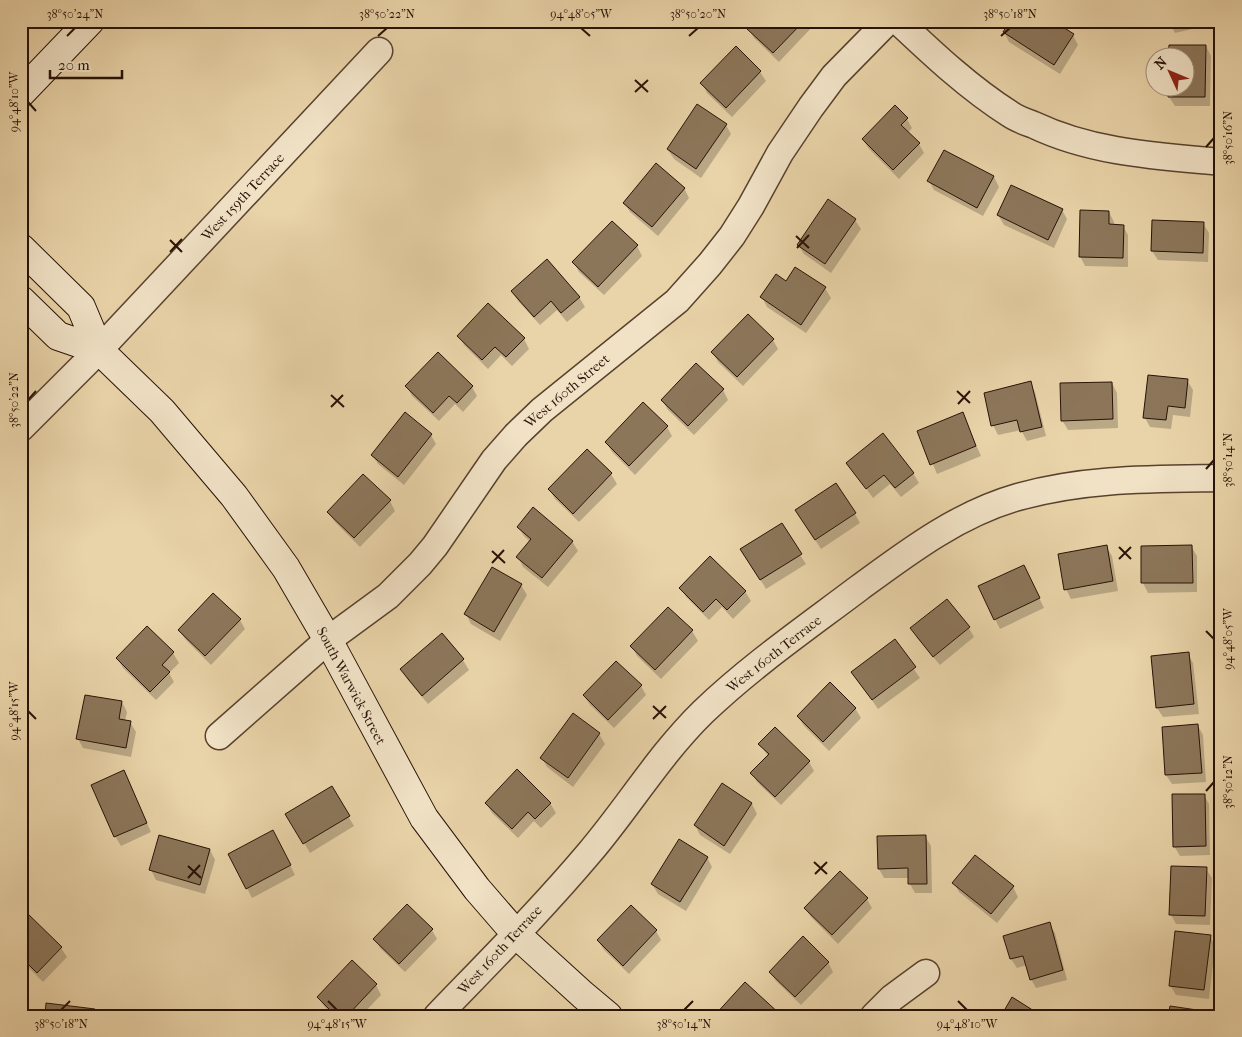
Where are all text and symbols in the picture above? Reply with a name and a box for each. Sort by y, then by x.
text: 38°50'24"N [47,7,103,21]
text: 38°50'22"N [359,7,415,21]
text: 94°48'05"W [550,7,613,21]
text: 38°50'20"N [670,7,726,21]
text: 38°50'18"N [983,7,1037,21]
scale bar [50,48,122,80]
north arrow [1144,48,1194,98]
text: N [1151,53,1171,73]
text: 20 m [58,56,90,74]
text: 94°48'10"W [7,70,21,132]
text: 38°50'16"N [1221,111,1235,165]
street label: West 159th Terrace [197,150,288,245]
street label: West 160th Street [520,350,613,432]
text: 38°50'22"N [7,372,21,428]
text: 38°50'14"N [1221,433,1235,487]
text: 94°48'05"W [1221,607,1235,670]
street label: West 160th Terrace [722,612,825,697]
street label: South Warwick Street [313,624,389,748]
text: 94°48'15"W [7,680,21,741]
text: 38°50'12"N [1221,755,1235,809]
street label: West 160th Terrace [454,902,546,999]
text: 38°50'18"N [34,1017,88,1031]
text: 94°48'15"W [307,1017,368,1031]
text: 38°50'14"N [657,1017,711,1031]
text: 94°48'10"W [937,1017,999,1031]

